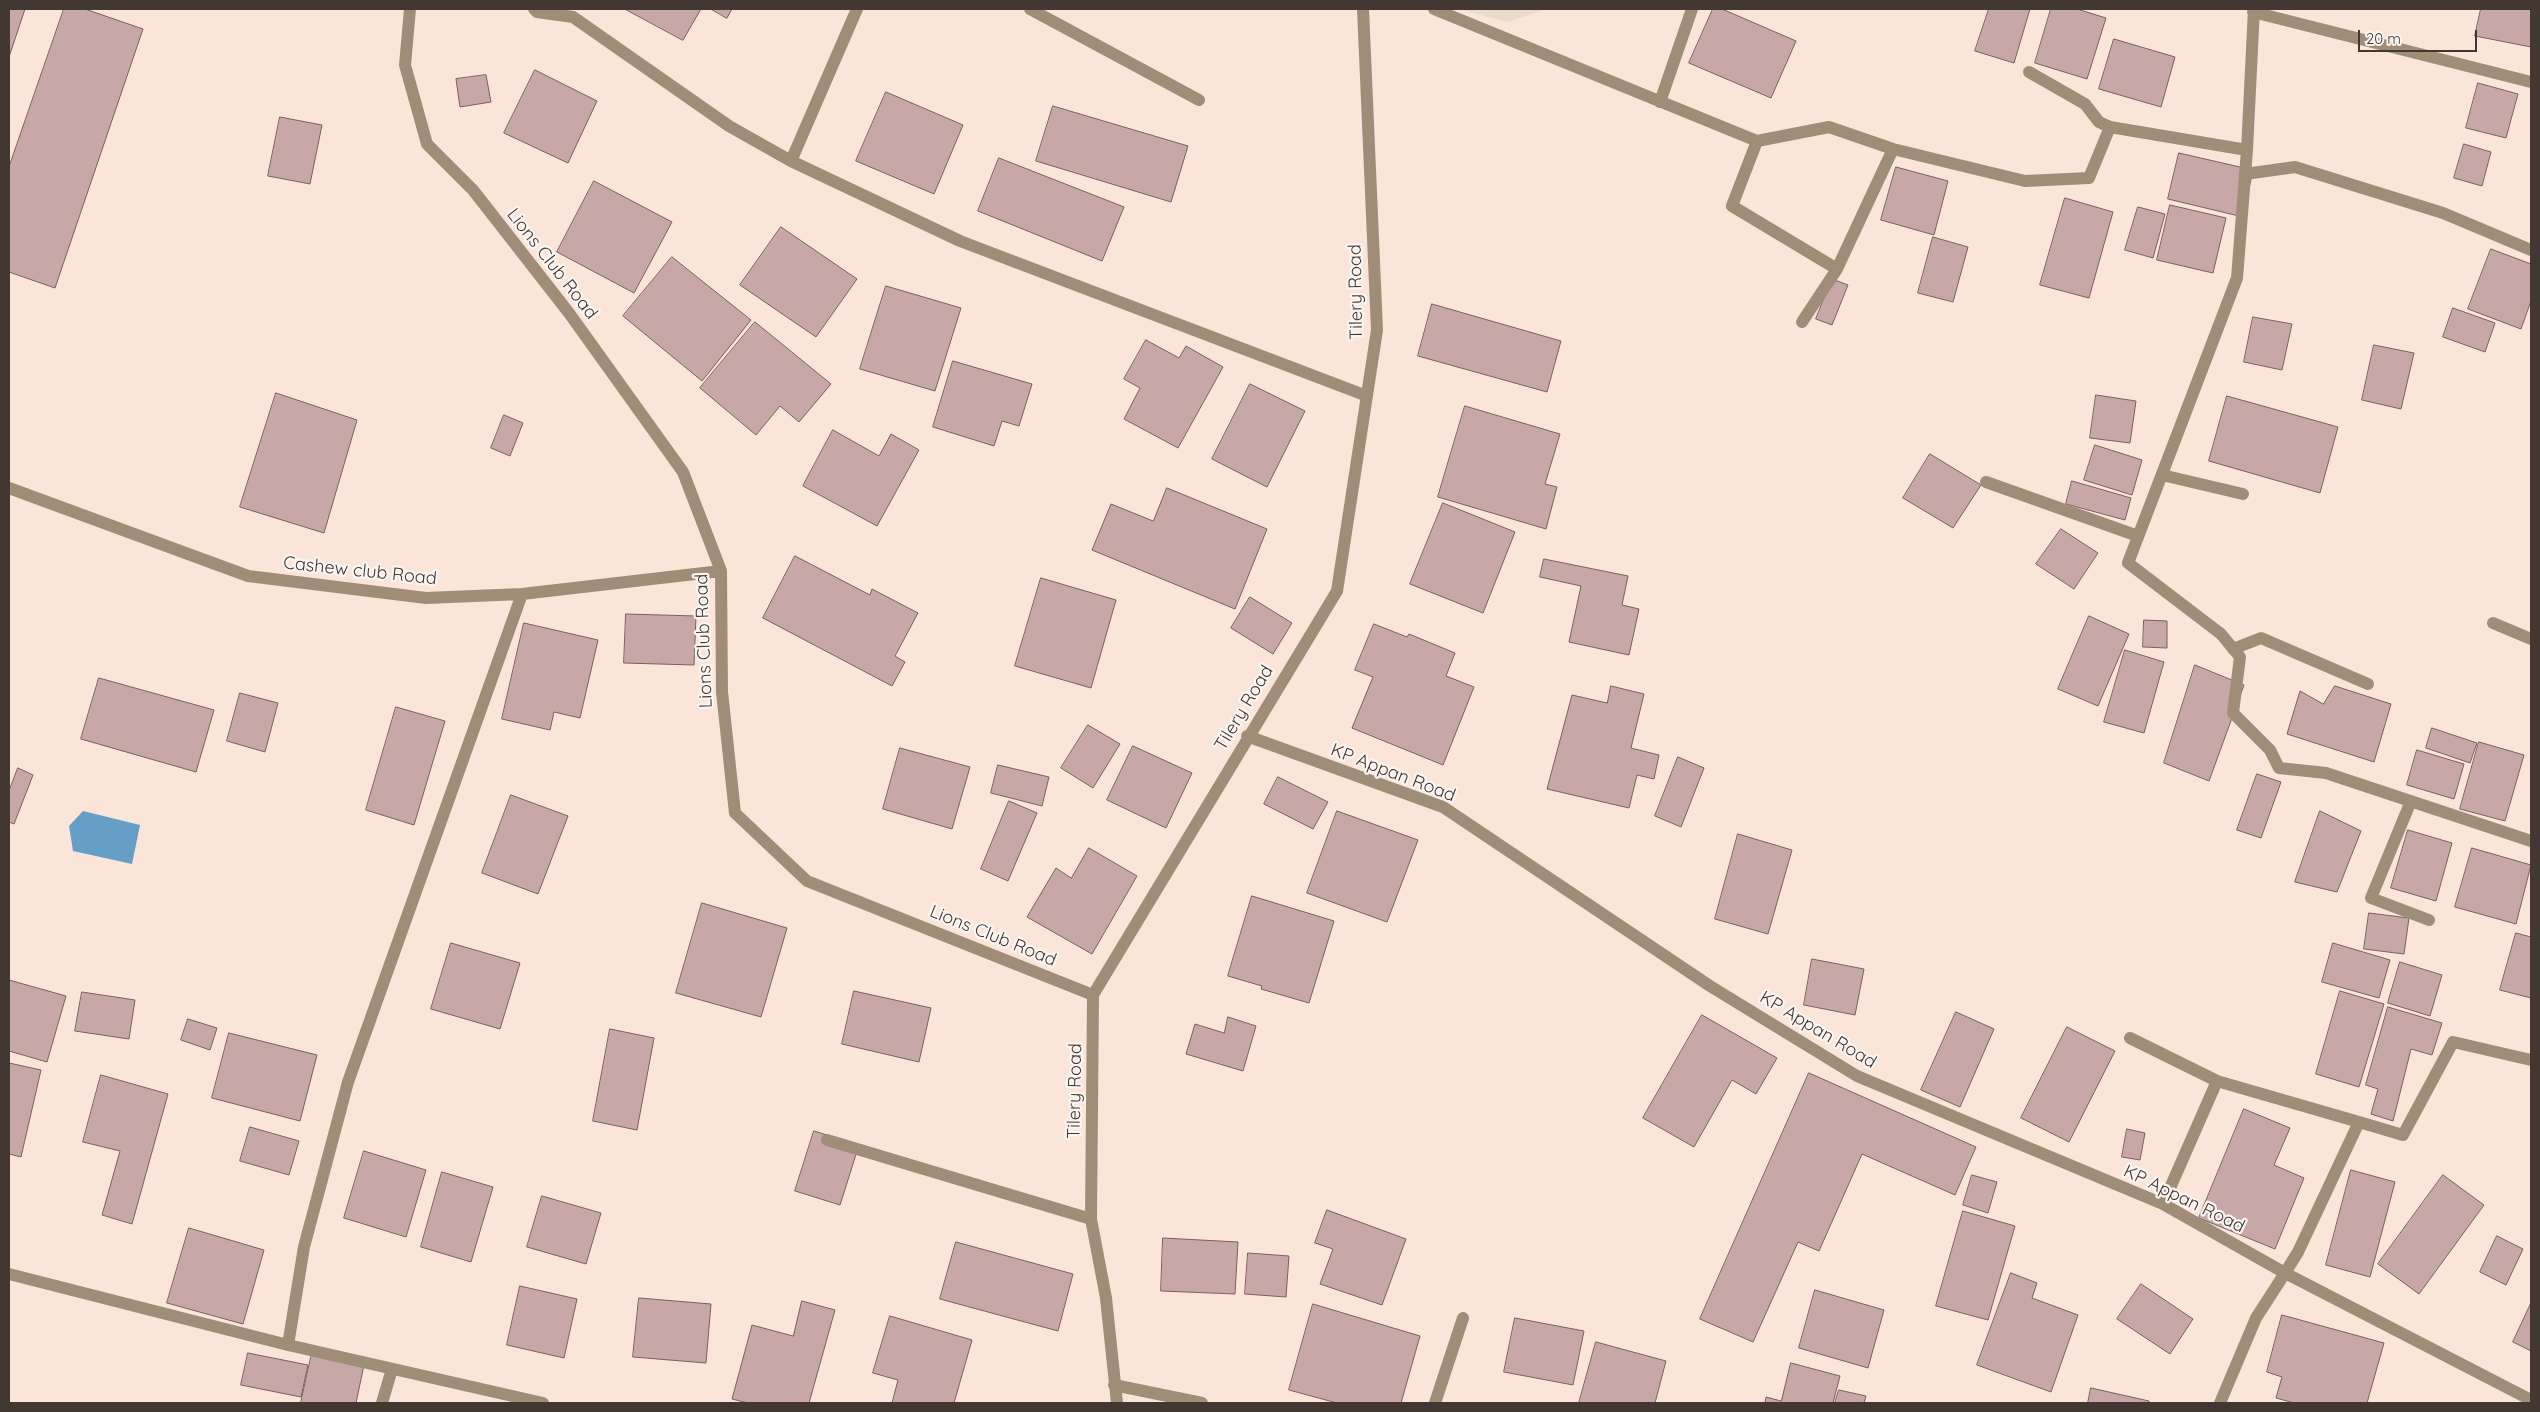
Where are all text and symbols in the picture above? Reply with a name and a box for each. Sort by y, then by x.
scale bar [2360,20,2479,52]
text: 20 m [2366,29,2401,48]
street label: Lions Club Road [502,204,602,324]
street label: Tilery Road [1344,244,1368,340]
street label: Cashew club Road [282,552,438,590]
street label: Lions Club Road [691,573,717,709]
street label: Tilery Road [1210,661,1278,755]
street label: KP Appan Road [1327,739,1459,807]
street label: Lions Club Road [927,901,1059,971]
street label: KP Appan Road [1756,987,1880,1073]
street label: Tilery Road [1063,1043,1087,1139]
street label: KP Appan Road [2120,1160,2248,1238]

